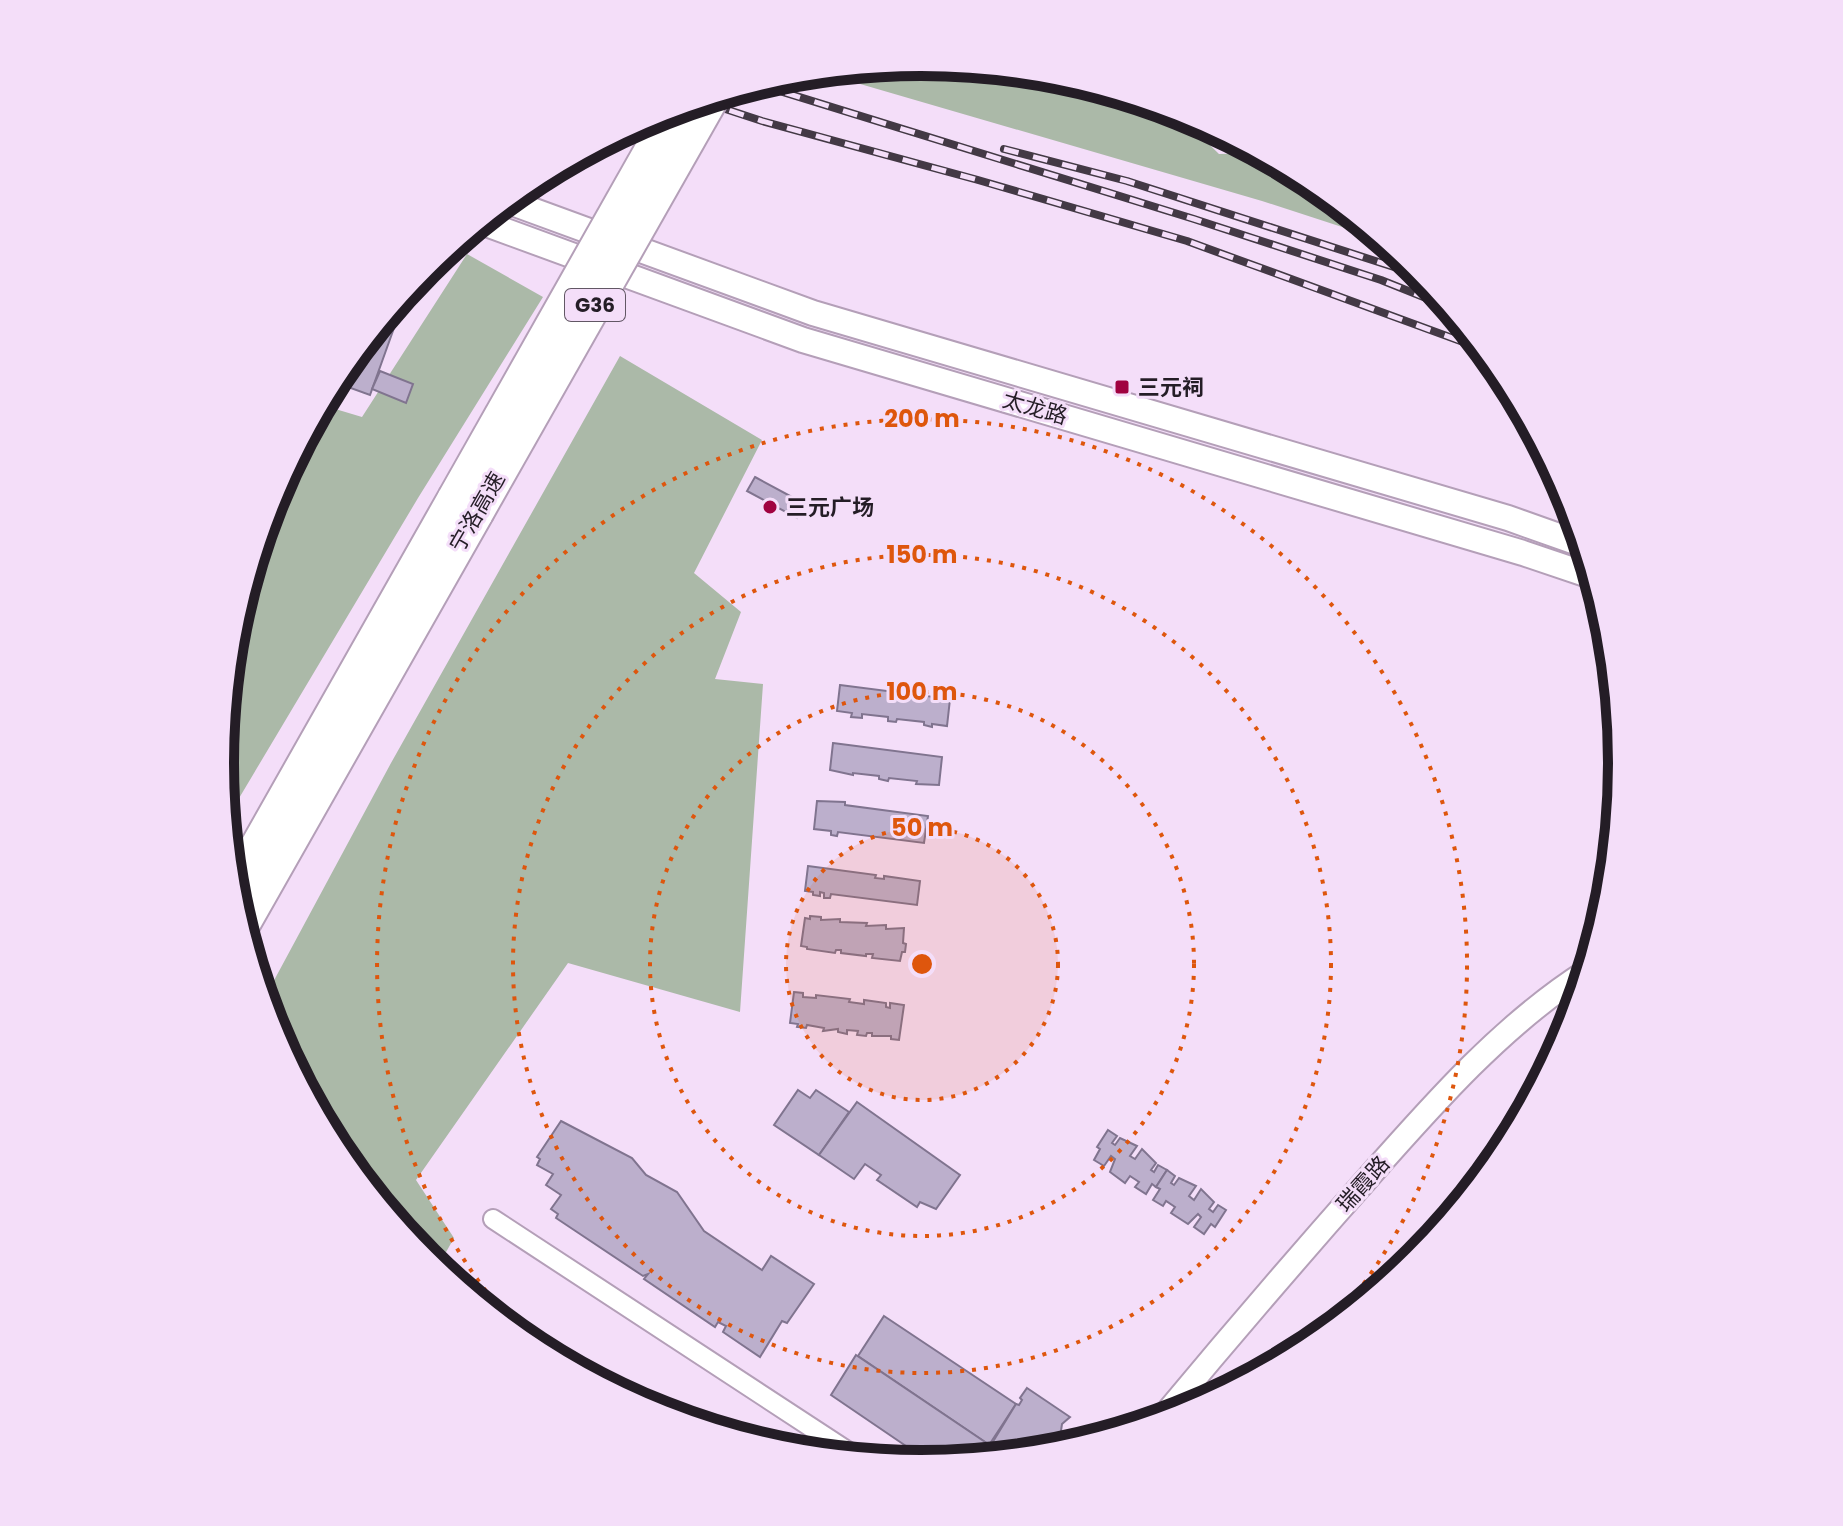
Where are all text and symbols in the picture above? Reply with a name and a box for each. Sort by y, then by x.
road number: G36 [565,289,625,321]
place label: 三元祠 [1138,372,1204,403]
marker: 三元祠 [1113,378,1131,396]
street label: 太龙路 [999,384,1071,432]
text: 200 m [884,402,960,435]
street label: 宁洛高速 [442,466,512,558]
place label: 三元广场 [786,492,874,523]
marker: 三元广场 [761,498,779,516]
text: 150 m [887,538,957,571]
text: 100 m [887,675,957,708]
text: 50 m [891,811,953,844]
centre of rings [908,950,936,978]
street label: 瑞霞路 [1329,1149,1397,1219]

